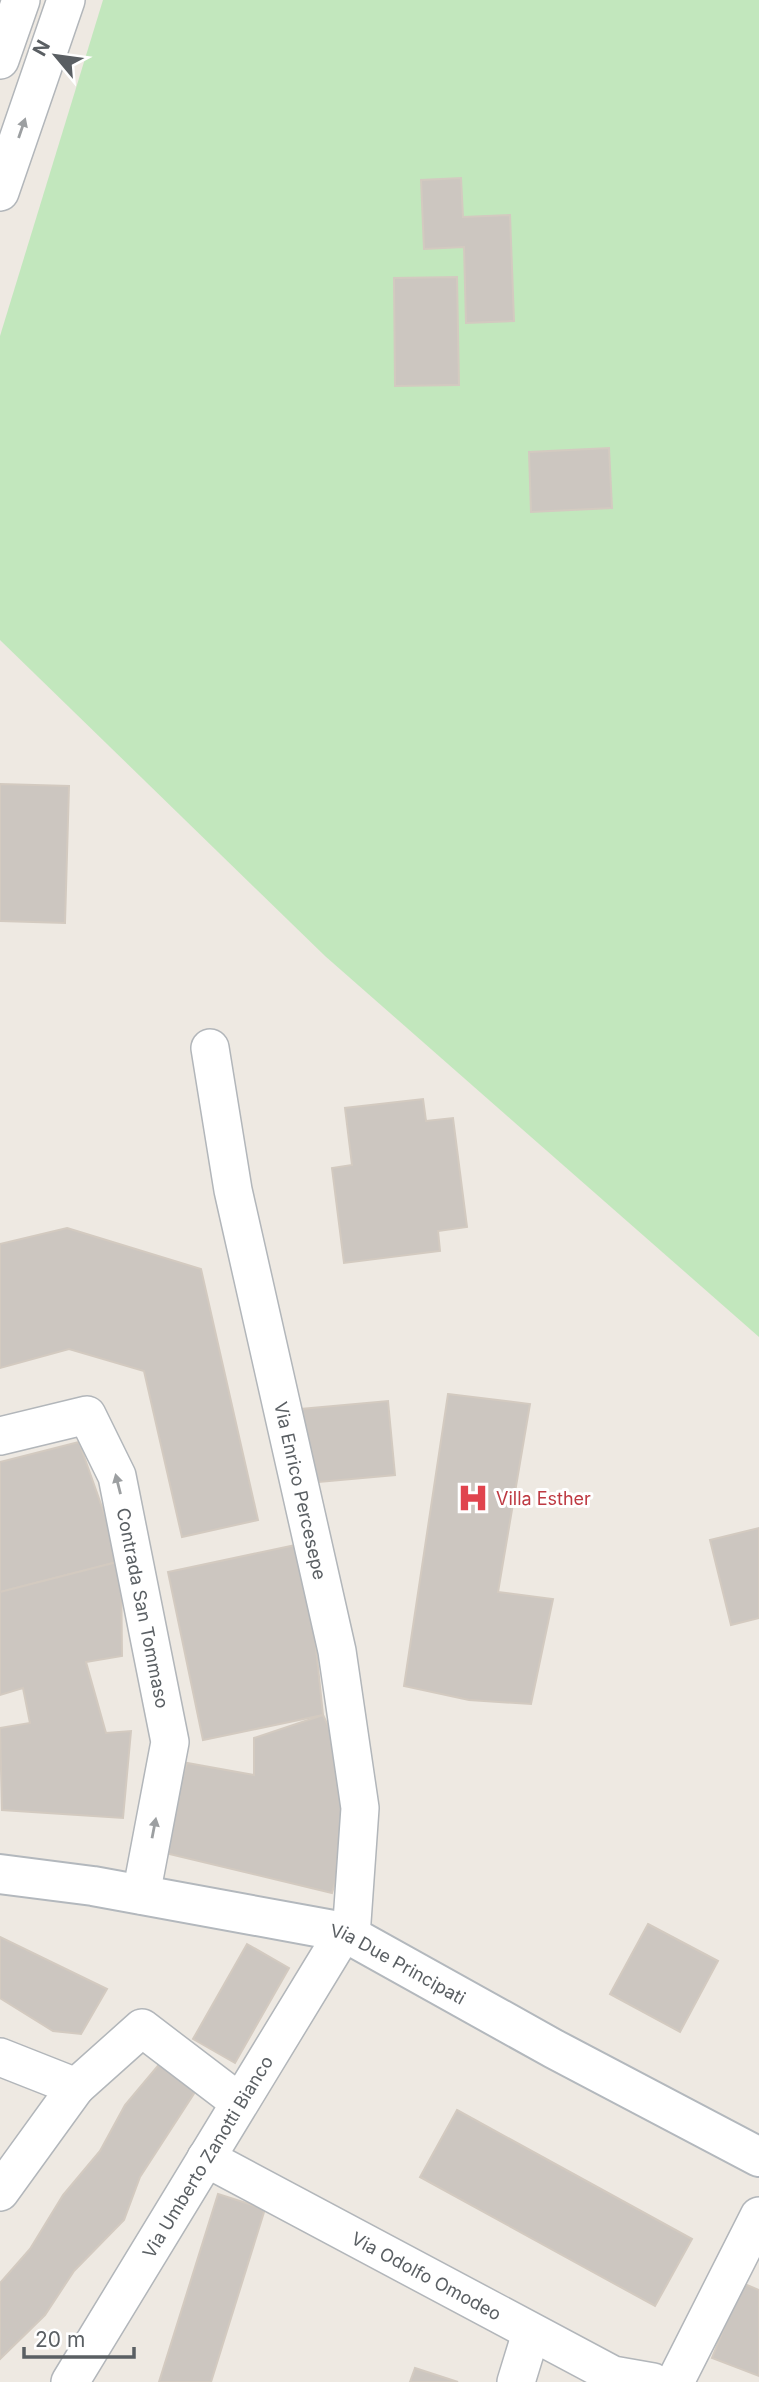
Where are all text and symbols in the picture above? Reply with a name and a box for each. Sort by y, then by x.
north arrow [21,21,91,91]
text: N [28,36,55,60]
one-way arrow [17,117,28,138]
street label: Via Enrico Percesepe [271,1400,331,1582]
one-way arrow [113,1473,124,1495]
hospital icon: Villa Esther [456,1481,490,1515]
place label: Villa Esther [496,1488,591,1509]
street label: Contrada San Tommaso [113,1506,174,1710]
one-way arrow [148,1817,159,1839]
street label: Via Due Principati [329,1919,469,2008]
street label: Via Umberto Zanotti Bianco [138,2052,277,2261]
street label: Via Odolfo Omodeo [348,2227,505,2324]
scale bar [24,2316,135,2360]
text: 20 m [35,2327,85,2352]

